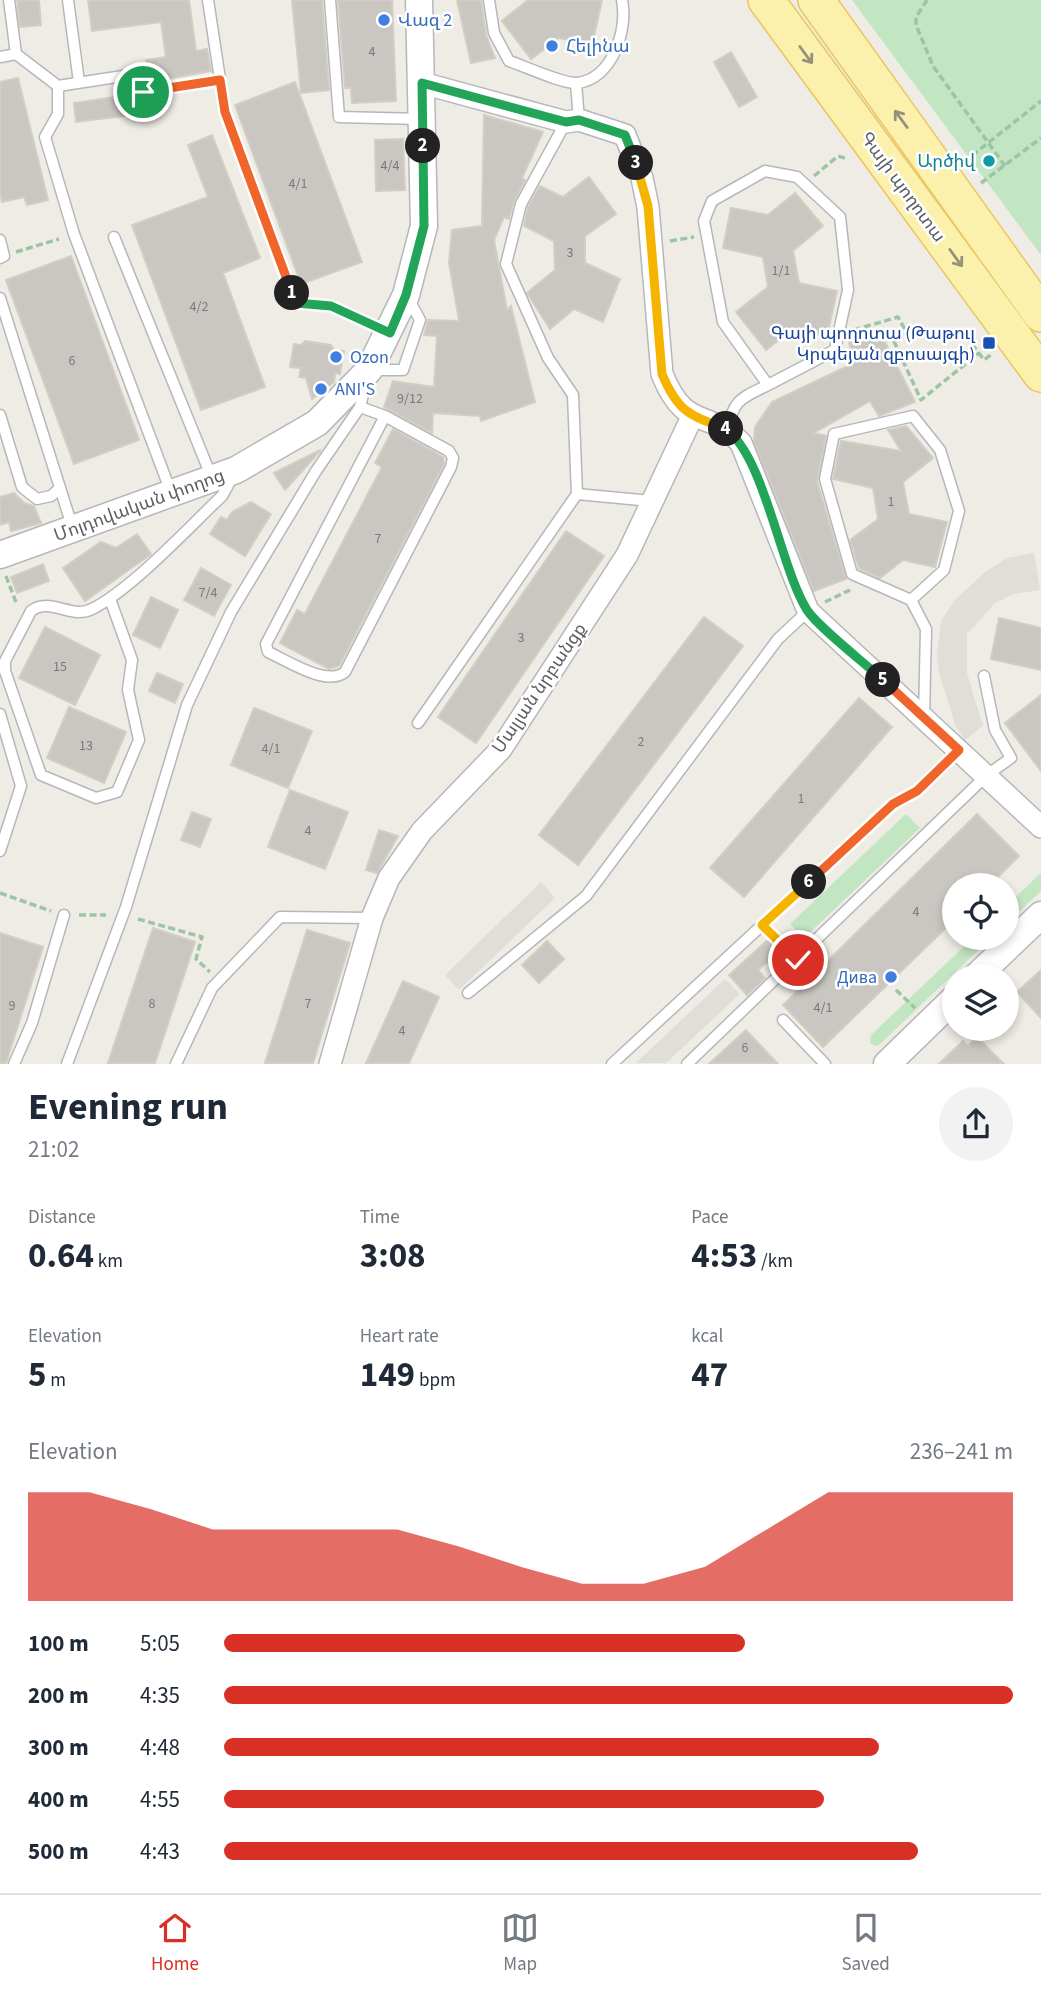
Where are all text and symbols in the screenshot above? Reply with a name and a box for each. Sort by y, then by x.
place label: Վազ 2 [398,8,452,33]
marker: Վազ 2 [376,12,392,28]
place label: Հելինա [566,34,630,59]
marker: Հելինա [544,38,560,54]
house number: 4 [369,42,376,62]
one-way arrow [799,45,813,64]
pin [113,62,173,122]
icon: arrive [124,73,162,111]
one-way arrow [894,110,908,129]
street label: Գայի պողոտա [854,127,951,248]
pin: 2 [406,128,440,164]
text: 2 [417,132,428,159]
pin: 3 [618,146,654,180]
text: 3 [630,149,641,176]
place label: Արծիվ [917,149,976,174]
marker: Արծիվ [981,153,997,169]
house number: 4/4 [381,156,399,176]
house number: 4/1 [289,174,307,194]
house number: 3 [567,243,574,263]
one-way arrow [948,248,963,267]
house number: 1/1 [772,261,790,281]
pin: 1 [274,276,310,310]
text: 1 [286,279,297,306]
house number: 4/2 [190,297,208,317]
place label: Գայի պողոտա (Թաթուլ Կրպեյան զբոսայգի) [771,321,976,367]
marker: Գայի պողոտա (Թաթուլ Կրպեյան զբոսայգի) [981,335,997,351]
place label: Ozon [350,345,389,370]
marker: Ozon [328,349,344,365]
house number: 6 [69,351,76,371]
place label: ANI'S [335,377,375,402]
marker: ANI'S [313,381,329,397]
house number: 9/12 [397,389,423,409]
pin: 4 [708,412,744,446]
text: 4 [720,415,731,442]
street label: Մոլդովական փողոց [50,463,228,548]
house number: 1 [888,492,895,512]
house number: 7 [375,529,382,549]
house number: 7/4 [199,583,217,603]
street label: Մալյան նրբանցք [486,618,592,759]
house number: 3 [518,628,525,648]
house number: 15 [53,657,67,677]
pin: 5 [866,662,900,698]
text: 5 [877,666,888,693]
house number: 2 [638,732,645,752]
house number: 13 [79,736,93,756]
house number: 4/1 [262,739,280,759]
house number: 1 [798,789,805,809]
house number: 4 [305,821,312,841]
pin: 6 [792,864,826,900]
text: 6 [803,868,814,895]
map controls [942,873,1019,1041]
button: locate [942,873,1019,950]
house number: 4 [913,902,920,922]
pin [768,930,828,990]
icon: check [779,941,817,979]
button: layers [942,964,1019,1041]
place label: Дива [837,965,877,990]
marker: Дива [883,969,899,985]
house number: 8 [149,994,156,1014]
house number: 7 [305,994,312,1014]
house number: 9 [9,996,16,1016]
house number: 4/1 [814,998,832,1018]
house number: 4 [399,1021,406,1041]
house number: 6 [742,1038,749,1058]
text: Evening run [28,1080,228,1134]
button: share [939,1087,1013,1161]
text: 21:02 [28,1133,79,1166]
text: Distance [28,1204,96,1231]
text: Time [360,1204,400,1231]
text: Pace [691,1204,729,1231]
text: 0.64 [28,1231,94,1281]
text: 3:08 [360,1231,426,1281]
text: 4:53 [691,1231,757,1281]
text: km [94,1248,123,1275]
text: /km [757,1248,793,1275]
text: Elevation [28,1323,102,1350]
text: Heart rate [360,1323,439,1350]
text: kcal [691,1323,723,1350]
text: 5 [28,1350,46,1400]
text: 149 [360,1350,415,1400]
text: 47 [691,1350,728,1400]
text: m [46,1367,66,1394]
text: bpm [415,1367,456,1394]
text: Elevation [28,1435,118,1468]
text: 236–241 m [910,1435,1013,1468]
text: 100 m [28,1627,89,1660]
text: 5:05 [140,1627,180,1660]
text: 200 m [28,1679,89,1712]
text: 4:35 [140,1679,180,1712]
text: 300 m [28,1731,89,1764]
text: 4:48 [140,1731,180,1764]
text: 400 m [28,1783,89,1816]
text: 4:55 [140,1783,180,1816]
text: 500 m [28,1835,89,1868]
text: 4:43 [140,1835,180,1868]
tab: Home [151,1909,199,1978]
tab: Map [501,1909,539,1978]
tab: Saved [841,1909,890,1978]

